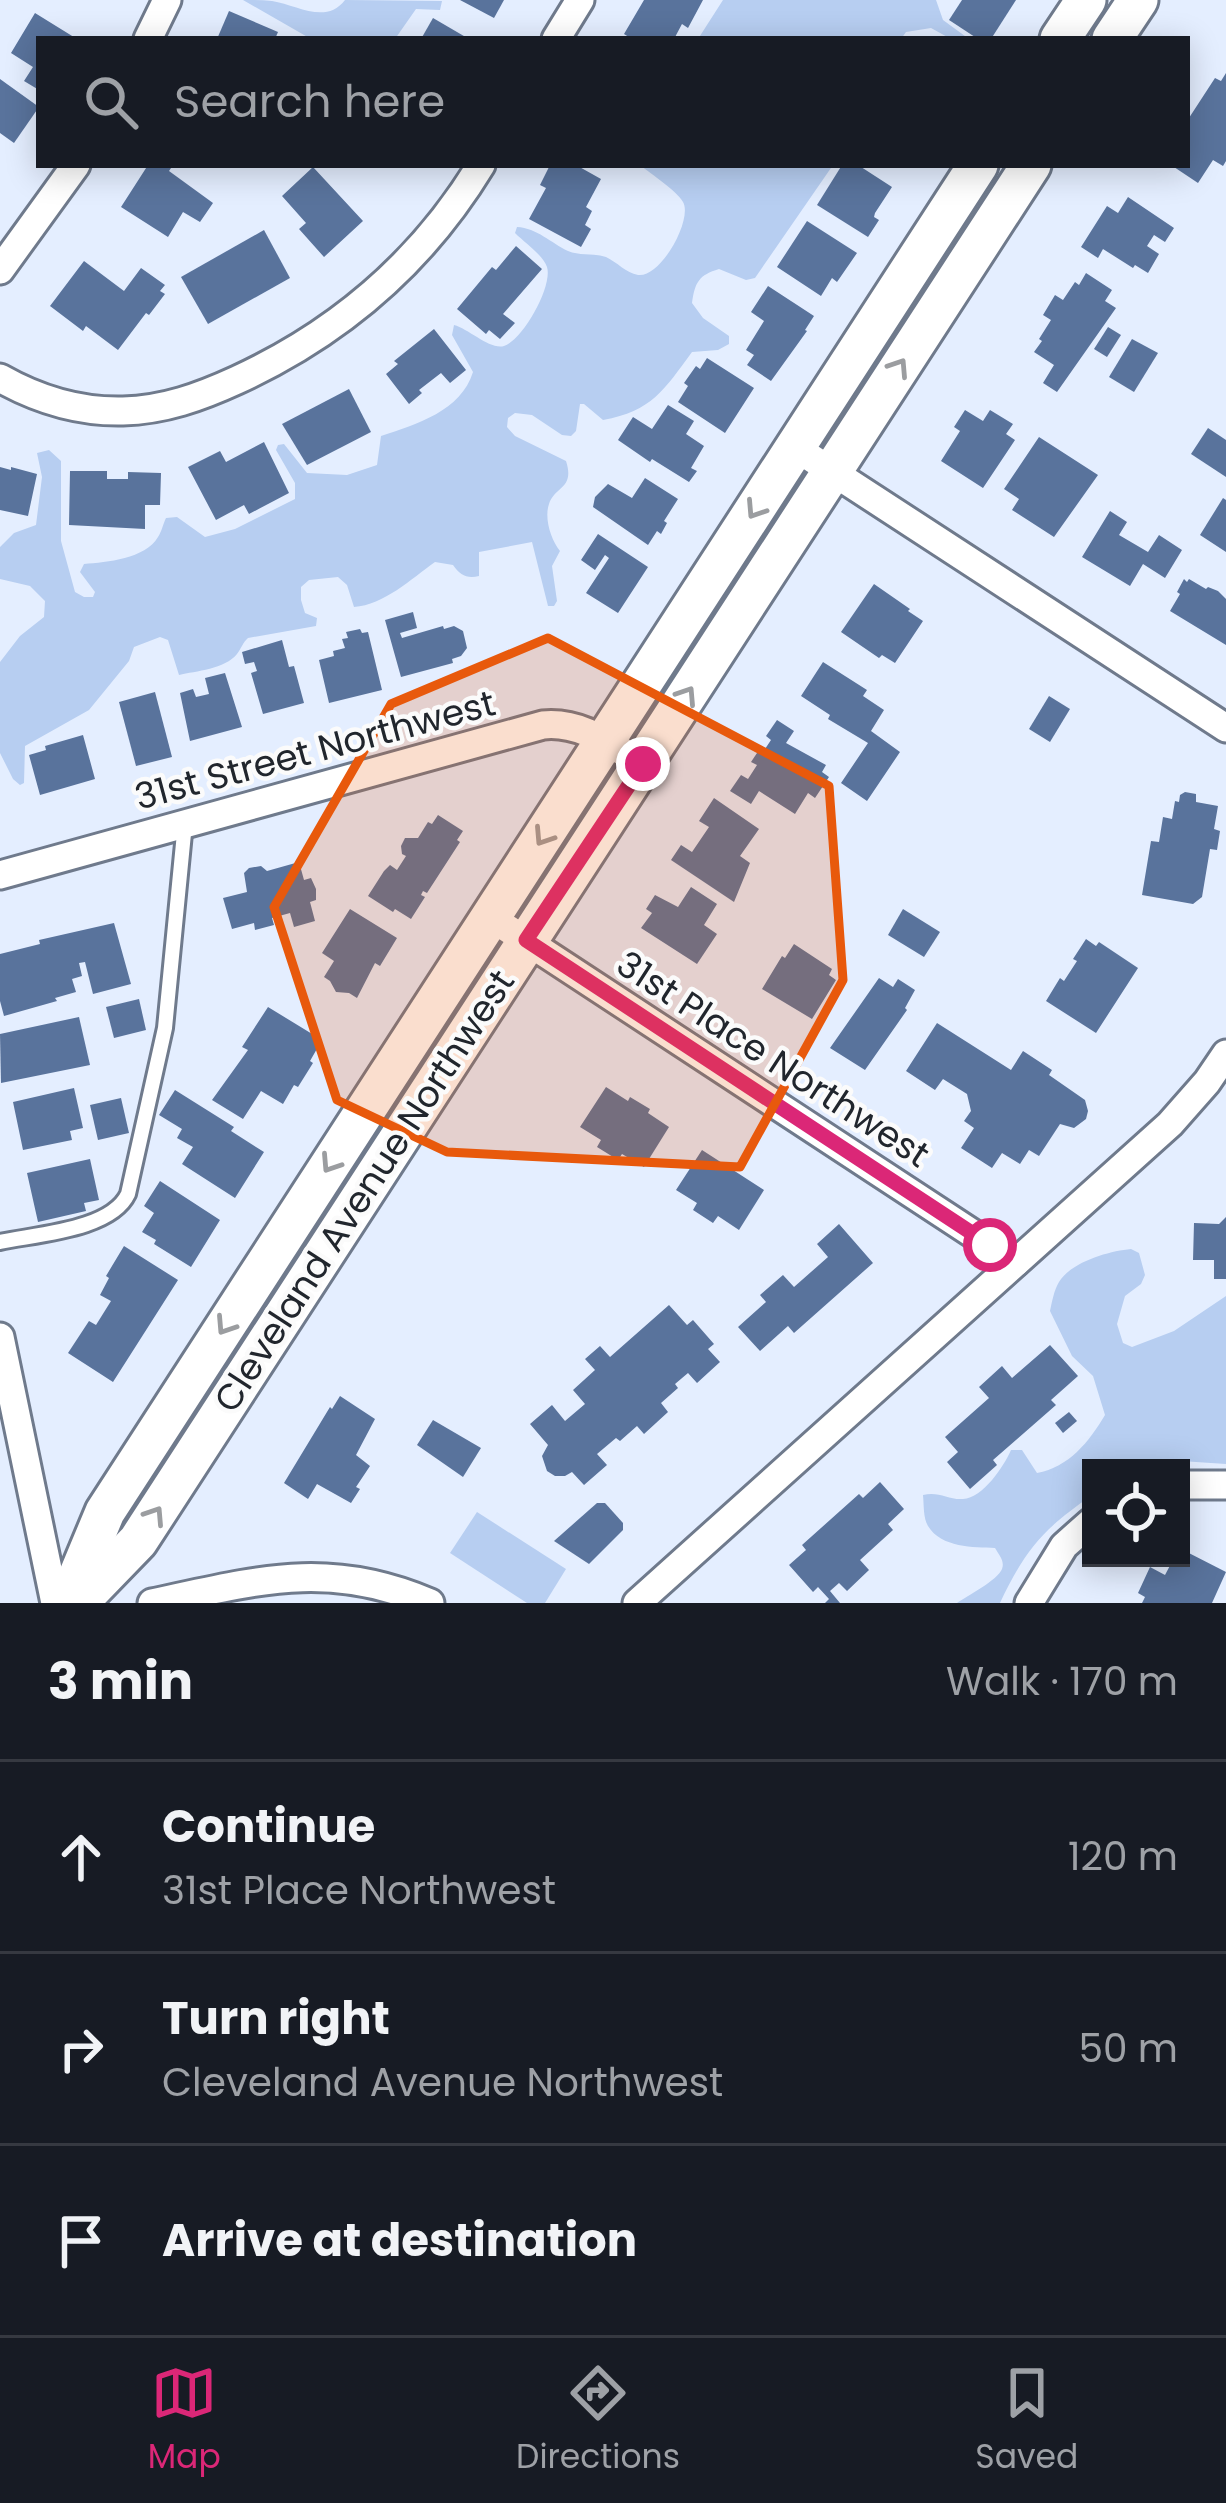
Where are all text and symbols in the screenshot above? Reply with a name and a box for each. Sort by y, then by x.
search box [36,36,1190,168]
icon: search [78,69,144,135]
text: Search here [174,70,445,133]
one-way arrow [884,358,907,380]
one-way arrow [748,497,770,519]
street label: 31st Street Northwest [129,677,501,823]
one-way arrow [673,686,695,708]
route end [616,737,670,791]
one-way arrow [535,824,557,846]
street label: 31st Place Northwest [607,939,939,1179]
street label: Cleveland Avenue Northwest [202,960,526,1422]
one-way arrow [322,1151,344,1173]
route start [963,1218,1017,1272]
one-way arrow [218,1312,240,1334]
map controls [1082,1459,1190,1567]
button: locate [1082,1459,1190,1567]
one-way arrow [140,1506,163,1528]
text: 3 min [48,1645,193,1717]
text: Walk · 170 m [946,1654,1178,1709]
text: Continue [162,1795,375,1858]
icon: ahead [48,1824,114,1890]
text: 120 m [1068,1829,1178,1884]
text: 31st Place Northwest [162,1863,556,1918]
text: Turn right [162,1987,390,2050]
icon: right [48,2016,114,2082]
text: 50 m [1078,2021,1178,2076]
text: Cleveland Avenue Northwest [162,2055,723,2110]
icon: arrive [48,2208,114,2274]
text: Arrive at destination [162,2209,637,2272]
tab: Map [148,2360,221,2482]
tab: Directions [516,2360,680,2482]
tab: Saved [975,2360,1078,2482]

